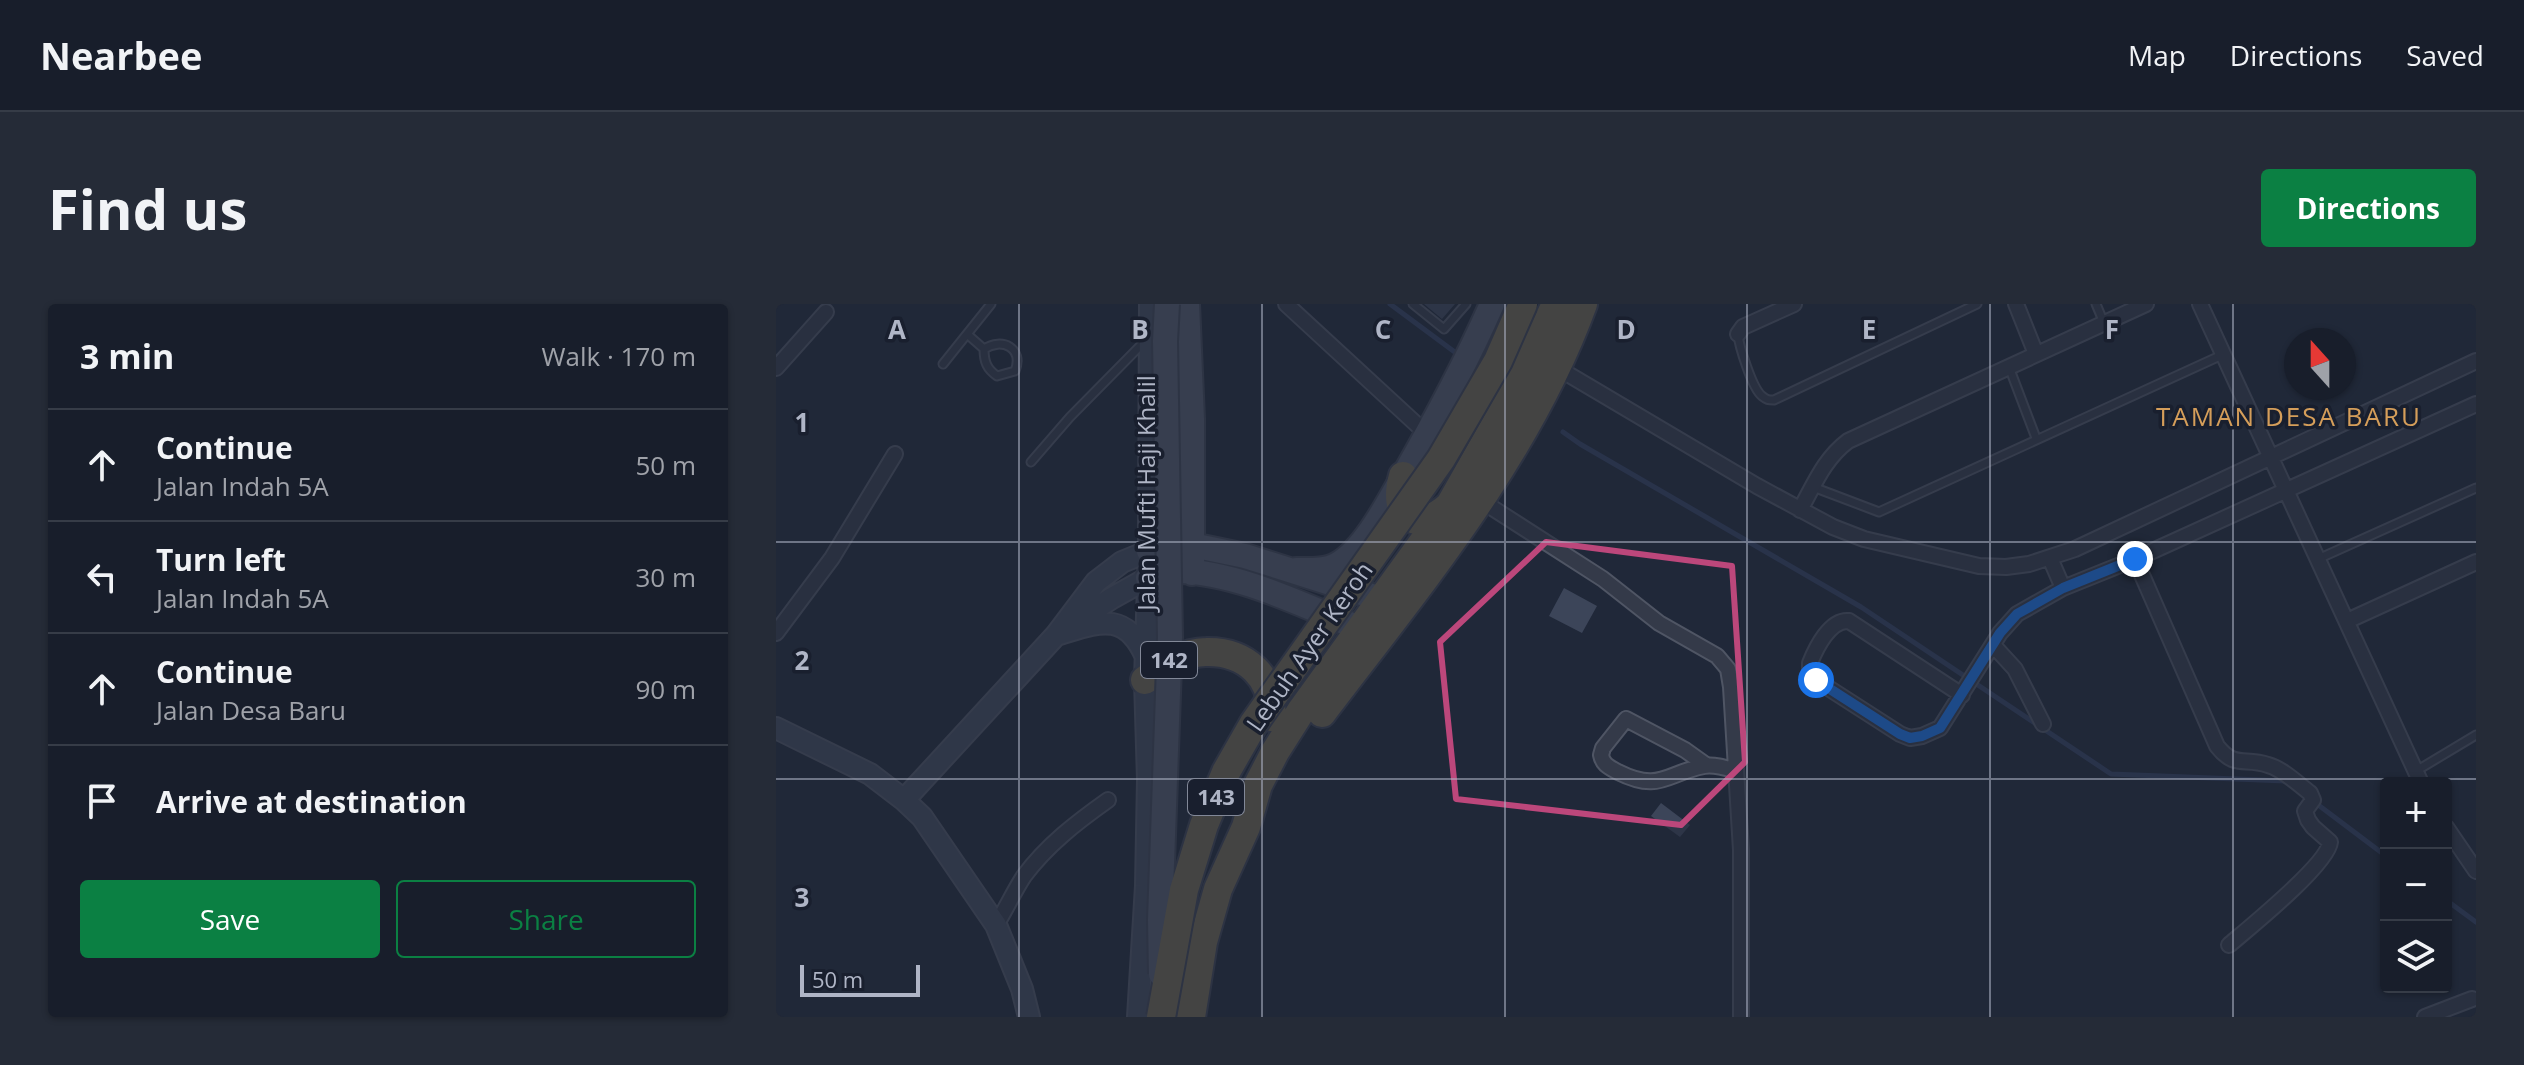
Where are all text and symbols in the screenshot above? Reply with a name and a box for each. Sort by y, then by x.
text: Nearbee [40,29,203,81]
text: Map [2128,36,2186,74]
text: Directions [2230,36,2362,74]
text: Saved [2406,36,2484,74]
button: Directions [2261,169,2476,247]
text: Find us [48,170,247,246]
text: A [888,311,906,347]
text: B [1131,311,1149,347]
text: C [1375,311,1391,347]
text: D [1616,311,1636,347]
text: E [1862,311,1876,347]
text: F [2105,311,2119,347]
north arrow [2284,328,2356,400]
text: 3 min [80,333,174,379]
text: Walk · 170 m [542,338,696,374]
street label: Jalan Mufti Haji Khalil [1129,375,1162,613]
district label: TAMAN DESA BARU [2156,398,2422,434]
text: 1 [795,404,809,440]
text: Continue [156,427,293,468]
icon: ahead [80,443,124,487]
text: 50 m [635,447,696,483]
text: Jalan Indah 5A [156,468,329,504]
text: Turn left [156,539,286,580]
route end [2117,541,2153,577]
icon: left [80,555,124,599]
street label: Lebuh Ayer Keroh [1238,555,1380,738]
text: 30 m [635,559,696,595]
text: Jalan Indah 5A [156,580,329,616]
text: 2 [795,642,810,678]
road number: 142 [1141,642,1197,678]
text: Continue [156,651,293,692]
route start [1798,662,1834,698]
icon: ahead [80,667,124,711]
text: 90 m [635,671,696,707]
text: Jalan Desa Baru [156,692,346,728]
map controls [2380,777,2452,993]
button: + [2380,777,2452,849]
icon: arrive [80,779,124,823]
road number: 143 [1188,779,1244,815]
text: Arrive at destination [156,781,467,822]
button: − [2380,849,2452,921]
text: 3 [795,879,809,915]
button: Save [80,880,380,958]
button: Share [396,880,696,958]
button: layers [2380,921,2452,993]
scale bar [800,961,920,997]
text: 50 m [812,964,863,994]

